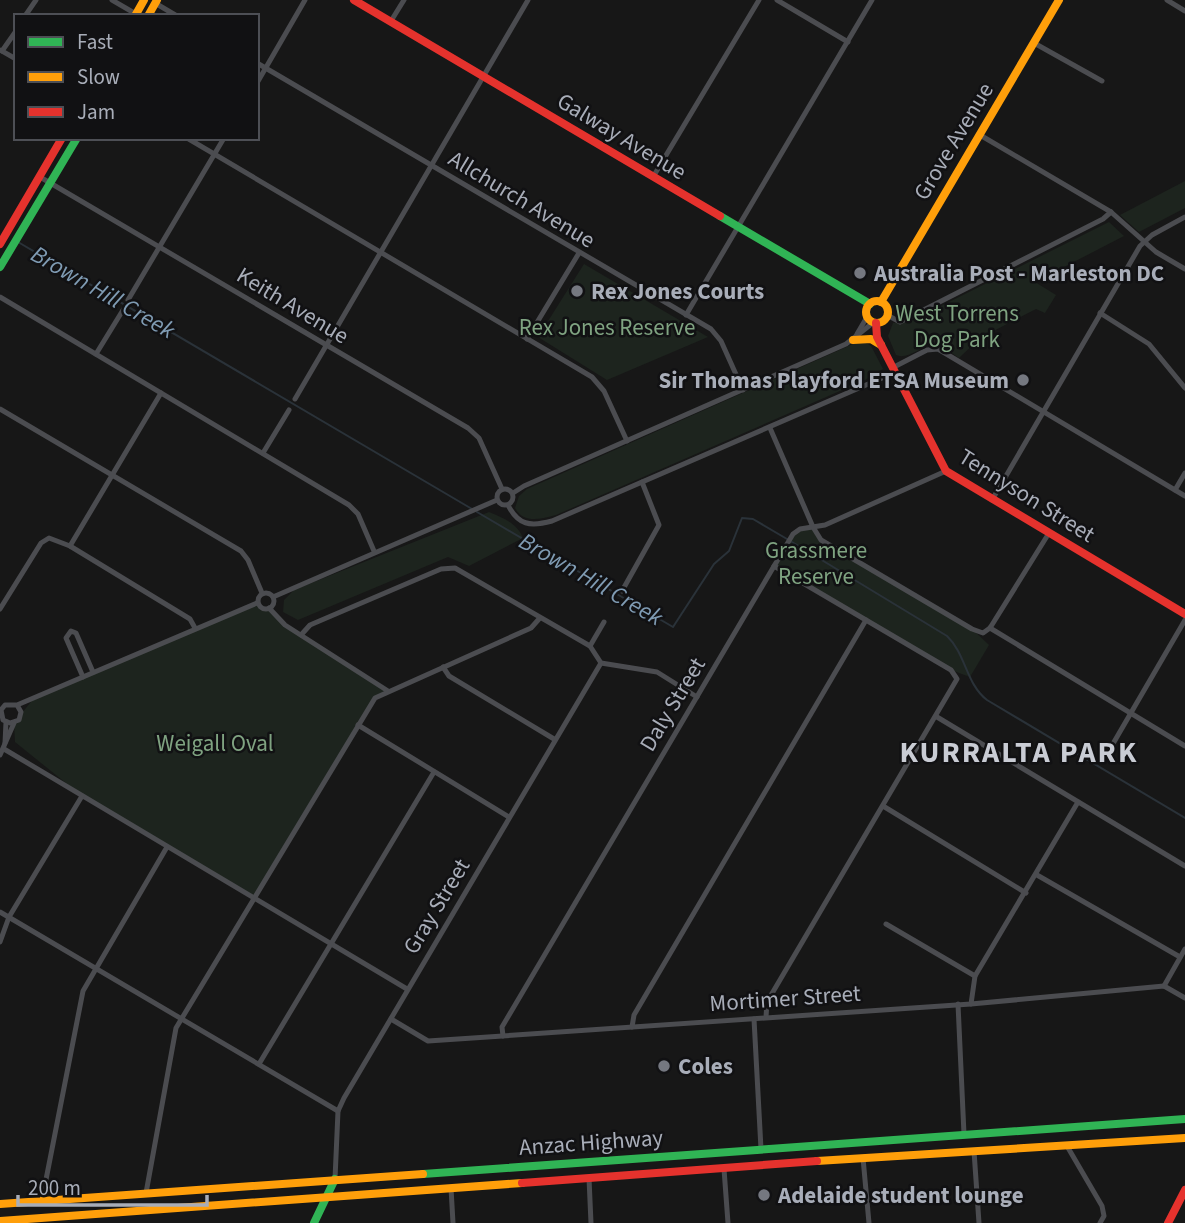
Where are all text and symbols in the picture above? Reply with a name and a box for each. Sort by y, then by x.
legend [14,14,259,140]
text: Fast [77,27,113,57]
text: Slow [77,62,120,92]
street label: Grove Avenue [905,76,1002,206]
street label: Galway Avenue [551,85,693,188]
text: Jam [77,97,115,127]
street label: Allchurch Avenue [442,143,601,256]
water label: Brown Hill Creek [24,237,182,348]
place label: Australia Post - Marleston DC [873,257,1164,290]
street label: Keith Avenue [230,259,355,352]
marker: Australia Post - Marleston DC [852,265,868,281]
place label: Rex Jones Courts [591,275,764,308]
marker: Rex Jones Courts [569,283,585,299]
park label: West Torrens Dog Park [895,297,1019,356]
park label: Rex Jones Reserve [519,311,695,344]
place label: Sir Thomas Playford ETSA Museum [658,364,1009,397]
marker: Sir Thomas Playford ETSA Museum [1015,372,1031,388]
street label: Tennyson Street [952,440,1101,551]
water label: Brown Hill Creek [512,524,670,635]
park label: Grassmere Reserve [765,534,867,593]
street label: Daly Street [631,651,714,758]
park label: Weigall Oval [156,727,274,760]
district label: KURRALTA PARK [900,731,1138,774]
street label: Gray Street [395,852,478,960]
street label: Mortimer Street [708,977,862,1020]
place label: Coles [678,1050,733,1083]
marker: Coles [656,1058,672,1074]
street label: Anzac Highway [518,1121,664,1164]
scale bar [18,1164,206,1208]
text: 200 m [28,1173,81,1203]
place label: Adelaide student lounge [777,1179,1024,1212]
marker: Adelaide student lounge [756,1187,772,1203]

